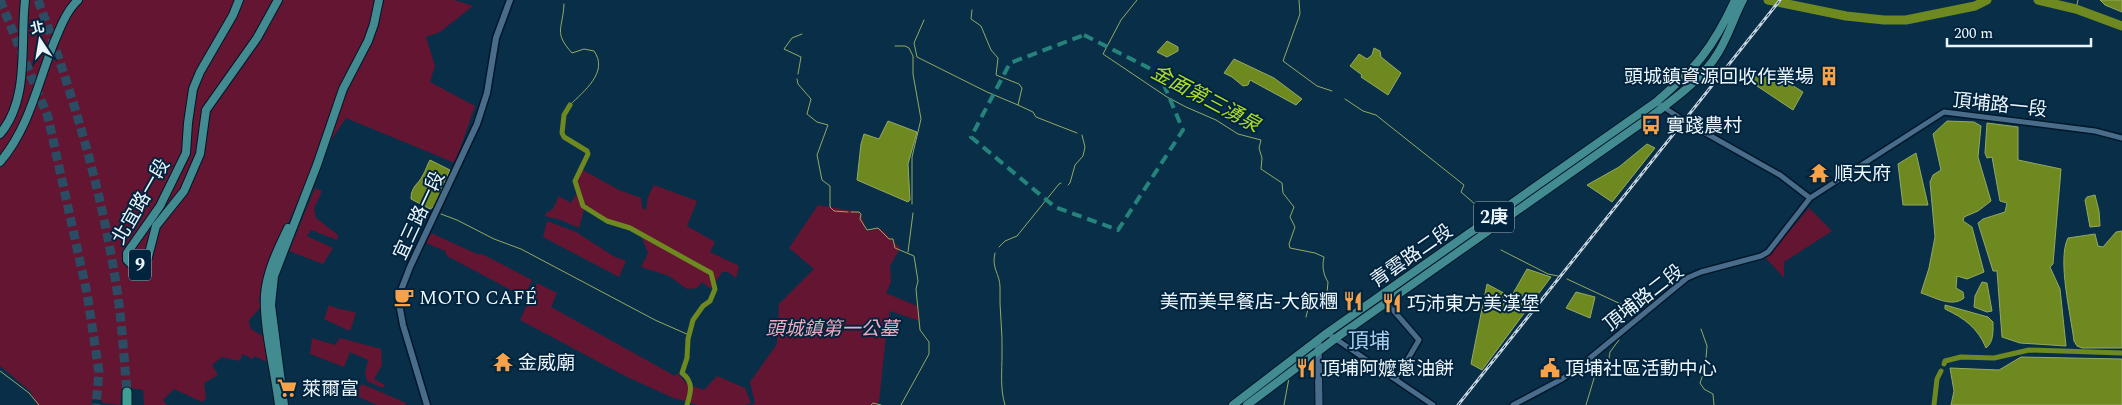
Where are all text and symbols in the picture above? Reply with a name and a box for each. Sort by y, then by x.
north arrow [15,15,65,65]
scale bar [1947,15,2091,47]
text: 北 [28,16,46,39]
text: 200 m [1954,22,1993,45]
water label: 金面第三湧泉 [1146,57,1266,141]
place label: 頭城鎮資源回收作業場 [1624,63,1814,92]
building icon: 頭城鎮資源回收作業場 [1818,65,1840,87]
street label: 頂埔路一段 [1951,86,2049,125]
place label: 實踐農村 [1666,112,1742,141]
bus stop icon: 實踐農村 [1640,114,1662,136]
street label: 北宜路一段 [105,153,178,250]
place label: 順天府 [1834,160,1891,189]
temple icon: 順天府 [1808,162,1830,184]
street label: 宜三路一段 [386,166,453,265]
road number: 2庚 [1474,202,1514,232]
street label: 青雲路二段 [1365,217,1459,295]
road number: 9 [129,250,151,280]
street label: 頂埔路二段 [1598,258,1690,339]
place label: MOTO CAFÉ [419,284,537,313]
cafe icon: MOTO CAFÉ [393,286,415,308]
place label: 美而美早餐店-大飯糰 [1160,288,1338,317]
restaurant icon: 美而美早餐店-大飯糰 [1342,290,1364,312]
place label: 巧沛東方美漢堡 [1407,290,1540,319]
restaurant icon: 巧沛東方美漢堡 [1381,292,1403,314]
park label: 頭城鎮第一公墓 [765,315,901,344]
district label: 頂埔 [1348,326,1390,358]
place label: 金威廟 [518,349,575,378]
temple icon: 金威廟 [492,351,514,373]
place label: 頂埔阿嬤蔥油餅 [1321,355,1454,384]
place label: 頂埔社區活動中心 [1565,355,1717,384]
restaurant icon: 頂埔阿嬤蔥油餅 [1295,357,1317,379]
public building icon: 頂埔社區活動中心 [1539,357,1561,379]
place label: 萊爾富 [302,375,359,404]
supermarket icon: 萊爾富 [276,377,298,399]

